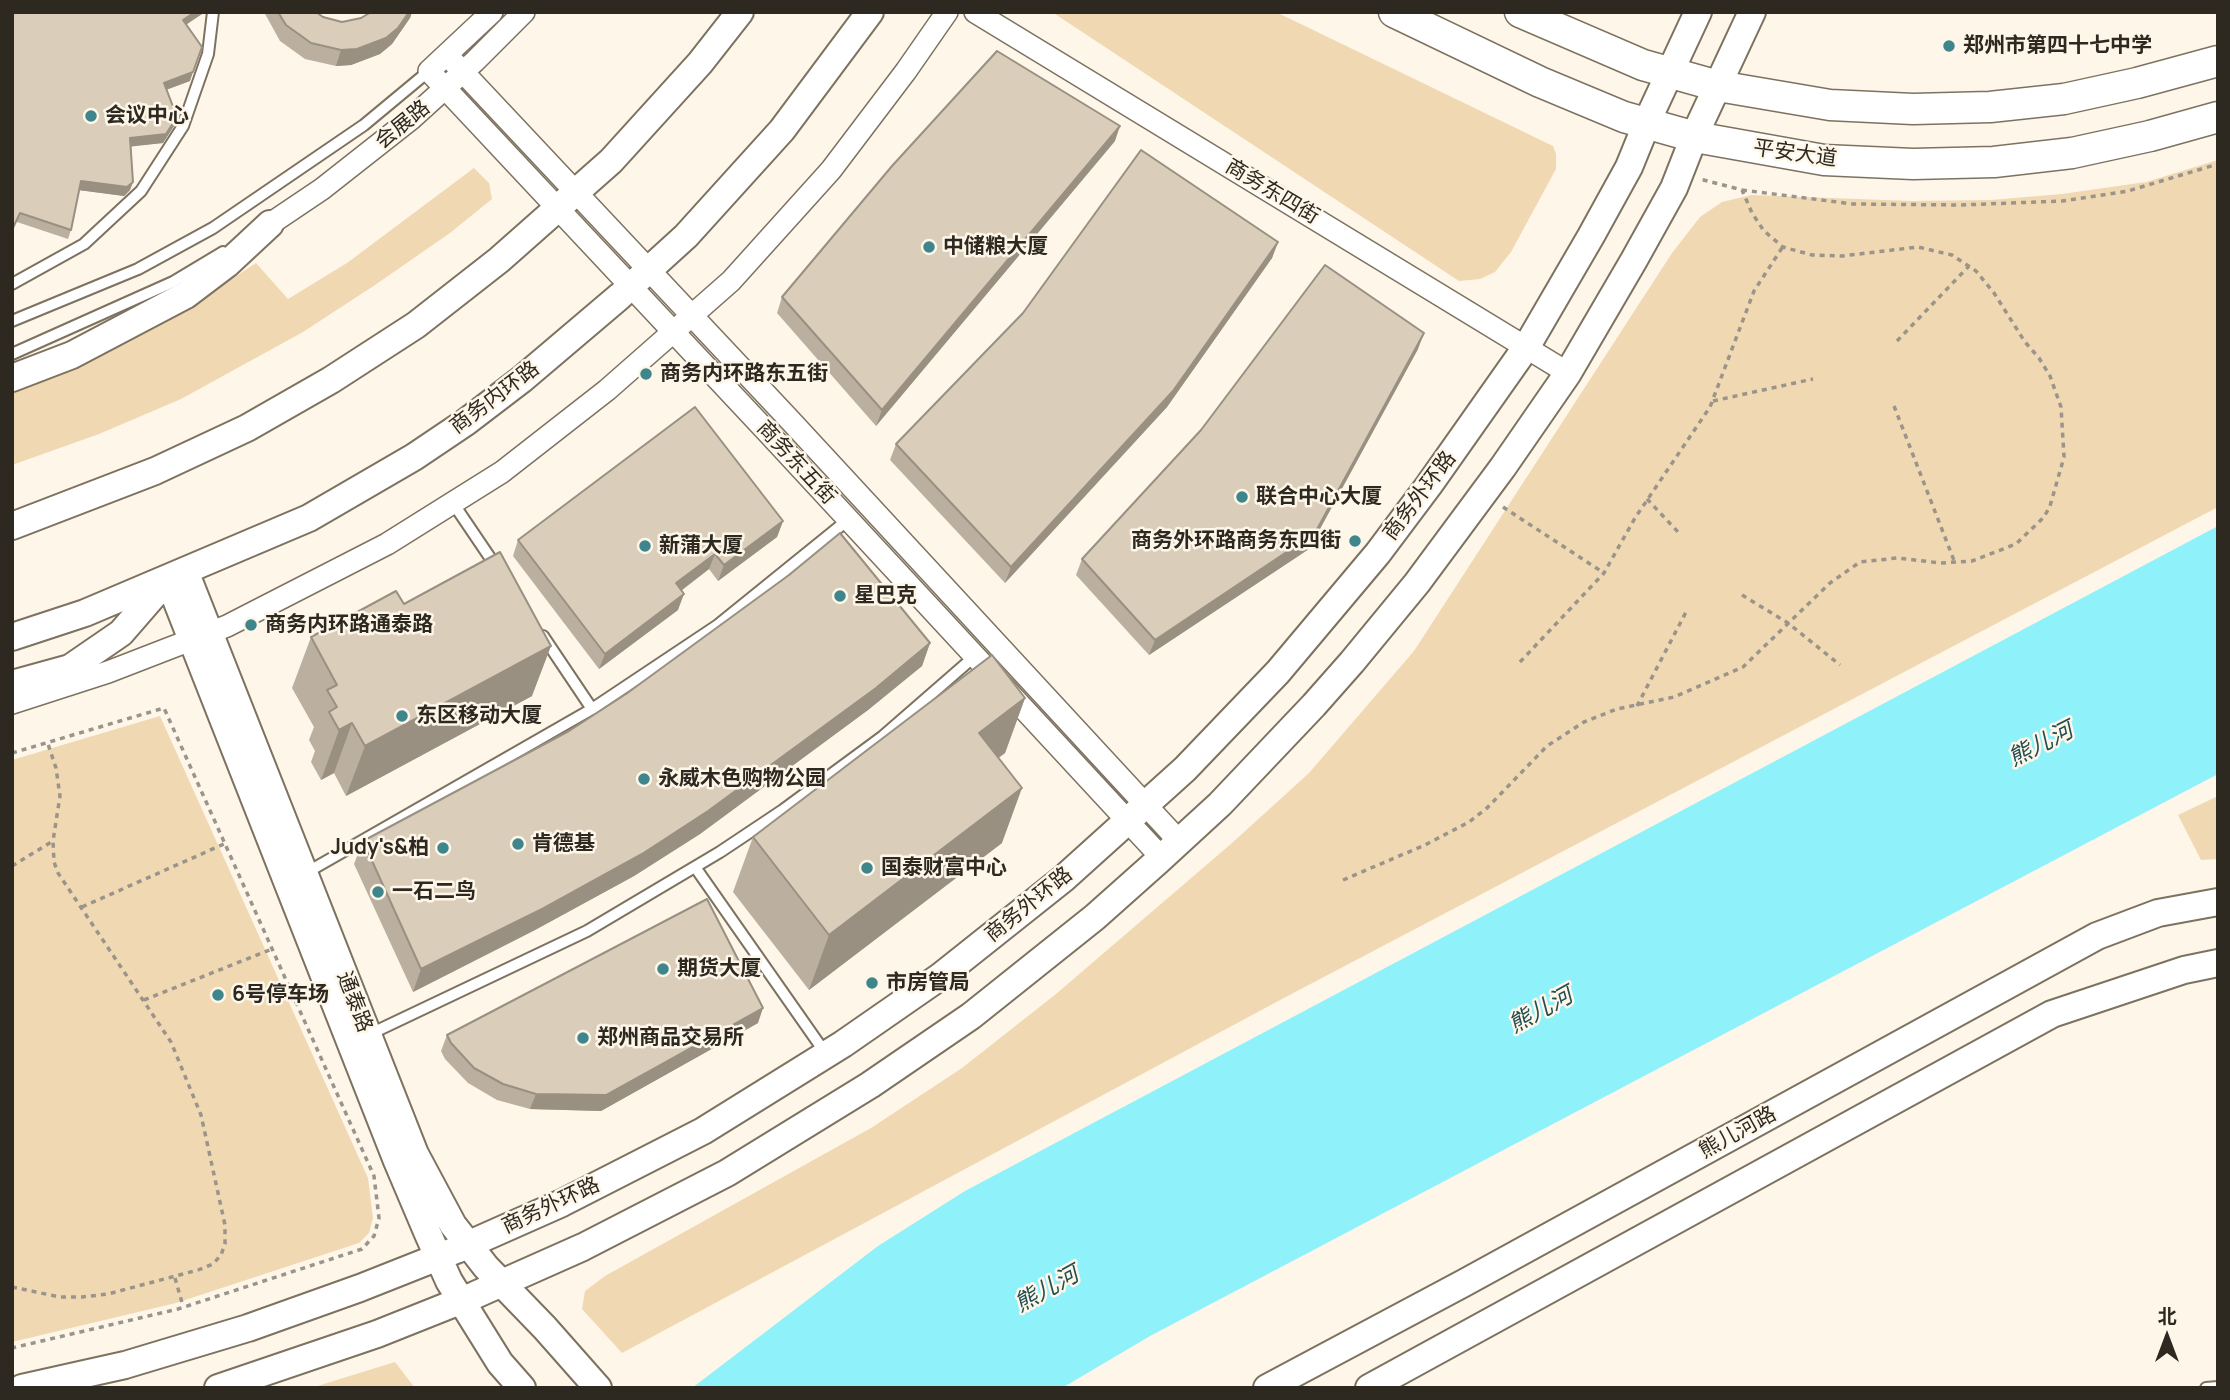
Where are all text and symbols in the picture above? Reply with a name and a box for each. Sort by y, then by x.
place label: 郑州市第四十七中学 [1963,33,2152,59]
marker: 郑州市第四十七中学 [1941,38,1957,54]
street label: 会展路 [371,95,435,155]
place label: 会议中心 [105,103,189,129]
marker: 会议中心 [83,108,99,124]
street label: 平安大道 [1752,136,1838,172]
street label: 商务东四街 [1221,154,1323,230]
place label: 中储粮大厦 [943,234,1048,260]
marker: 中储粮大厦 [921,239,937,255]
street label: 商务内环路 [445,356,545,440]
place label: 商务内环路东五街 [660,361,828,387]
marker: 商务内环路东五街 [638,366,654,382]
street label: 商务东五街 [751,416,841,510]
street label: 商务外环路 [1378,446,1462,546]
place label: 联合中心大厦 [1256,484,1382,510]
marker: 联合中心大厦 [1234,489,1250,505]
place label: 商务外环路商务东四街 [1131,528,1341,554]
place label: 新蒲大厦 [659,533,743,559]
marker: 商务外环路商务东四街 [1347,533,1363,549]
marker: 新蒲大厦 [637,538,653,554]
place label: 星巴克 [854,583,917,609]
marker: 星巴克 [832,588,848,604]
place label: 商务内环路通泰路 [265,612,433,638]
marker: 商务内环路通泰路 [243,617,259,633]
place label: 东区移动大厦 [416,703,542,729]
marker: 东区移动大厦 [394,708,410,724]
water label: 熊儿河 [2004,717,2078,773]
place label: 永威木色购物公园 [658,766,826,792]
marker: 永威木色购物公园 [636,771,652,787]
place label: 肯德基 [532,831,595,857]
place label: Judy's&柏 [330,835,429,861]
marker: 肯德基 [510,836,526,852]
marker: Judy's&柏 [435,840,451,856]
place label: 国泰财富中心 [881,855,1007,881]
marker: 国泰财富中心 [859,860,875,876]
street label: 商务外环路 [980,862,1078,948]
place label: 一石二鸟 [392,879,476,905]
marker: 一石二鸟 [370,884,386,900]
place label: 期货大厦 [677,956,761,982]
marker: 期货大厦 [655,961,671,977]
street label: 通泰路 [331,968,377,1036]
place label: 市房管局 [886,970,970,996]
marker: 市房管局 [864,975,880,991]
place label: 6号停车场 [232,982,329,1008]
water label: 熊儿河 [1504,982,1578,1040]
marker: 6号停车场 [210,987,226,1003]
place label: 郑州商品交易所 [597,1025,744,1051]
marker: 郑州商品交易所 [575,1030,591,1046]
street label: 熊儿河路 [1695,1102,1781,1164]
street label: 商务外环路 [498,1172,604,1240]
water label: 熊儿河 [1010,1261,1084,1319]
north arrow [2132,1302,2202,1372]
text: 北 [2157,1303,2177,1329]

